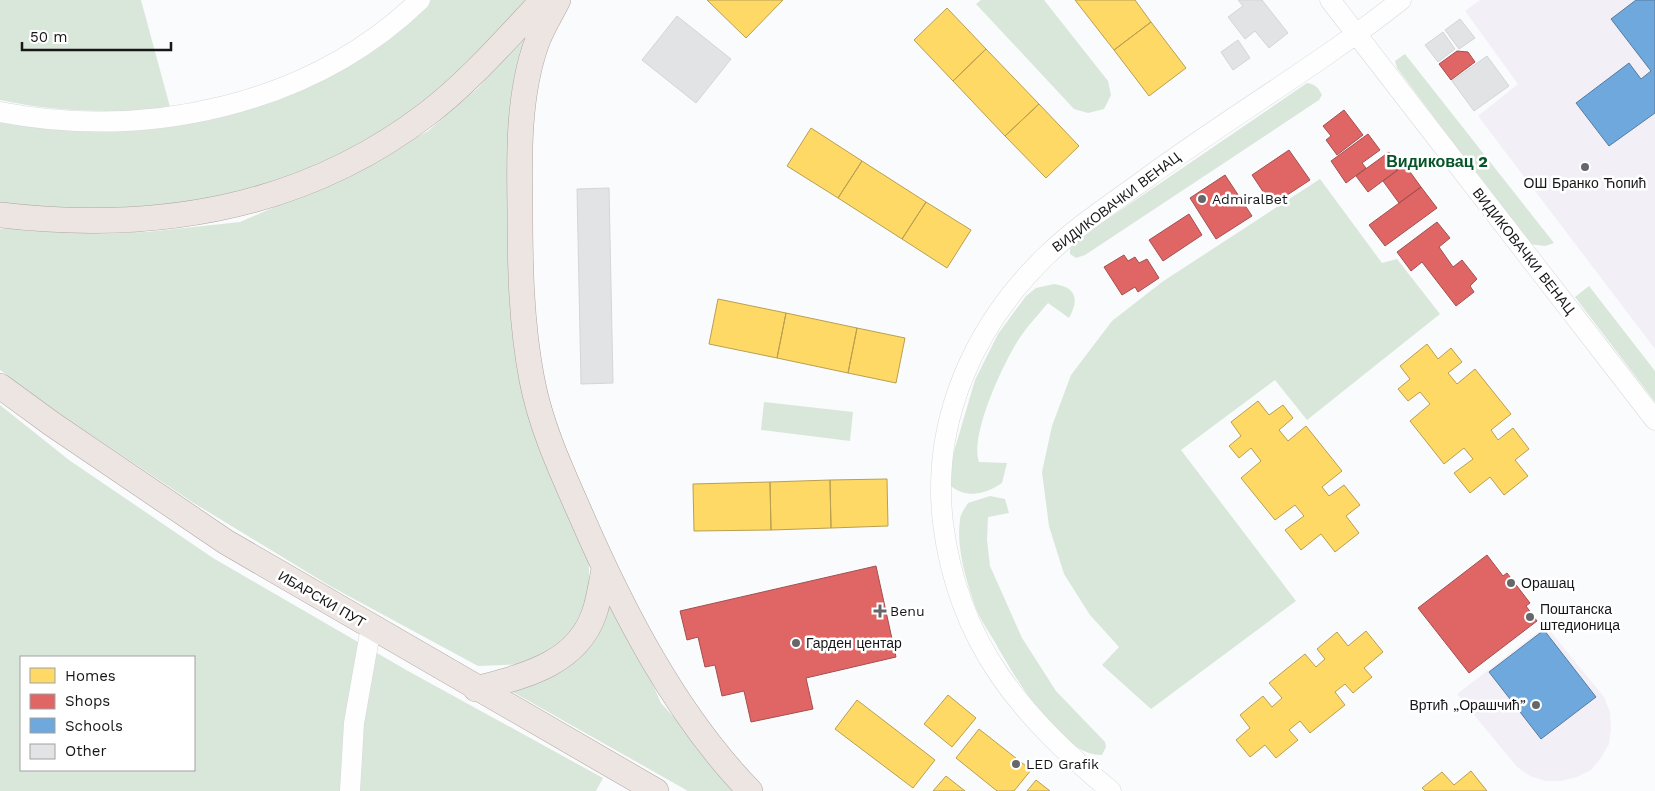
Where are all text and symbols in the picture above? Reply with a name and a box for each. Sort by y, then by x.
scale bar [22,20,171,52]
text: 50 m [30,28,67,46]
street label: ВИДИКОВАЧКИ ВЕНАЦ [1049,148,1184,255]
district label: Видиковац 2 [1386,152,1488,171]
marker: ОШ Бранко Ћопић [1579,161,1591,173]
place label: ОШ Бранко Ћопић [1524,175,1646,191]
street label: ВИДИКОВАЧКИ ВЕНАЦ [1470,185,1579,318]
place label: AdmiralBet [1212,191,1288,207]
marker: AdmiralBet [1196,193,1208,205]
street label: ИБАРСКИ ПУТ [276,568,369,631]
place label: Орашац [1521,575,1575,591]
marker: Орашац [1505,577,1517,589]
place label: Поштанска штедионица [1540,601,1620,633]
place label: Benu [890,603,925,619]
marker: Benu [874,605,886,617]
marker: Поштанска штедионица [1524,611,1536,623]
place label: Гарден центар [806,635,902,651]
marker: Гарден центар [790,637,802,649]
legend [20,656,195,771]
text: Homes [65,667,116,685]
text: Shops [65,692,110,710]
place label: Вртић „Орашчић” [1409,697,1526,713]
marker: Вртић „Орашчић” [1530,699,1542,711]
text: Schools [65,717,123,735]
text: Other [65,742,107,760]
place label: LED Grafik [1026,756,1099,772]
marker: LED Grafik [1010,758,1022,770]

